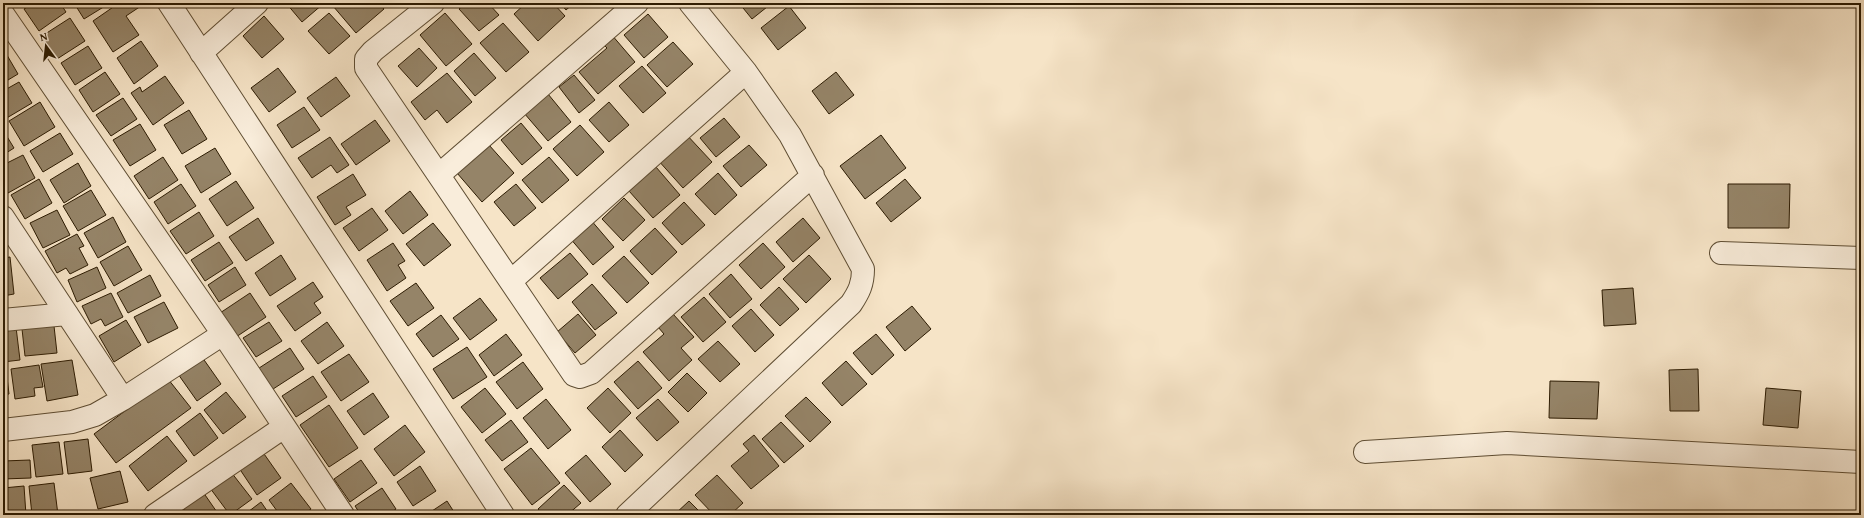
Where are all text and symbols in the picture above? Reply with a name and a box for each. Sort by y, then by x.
north arrow [26,26,66,66]
text: N [38,27,50,45]

